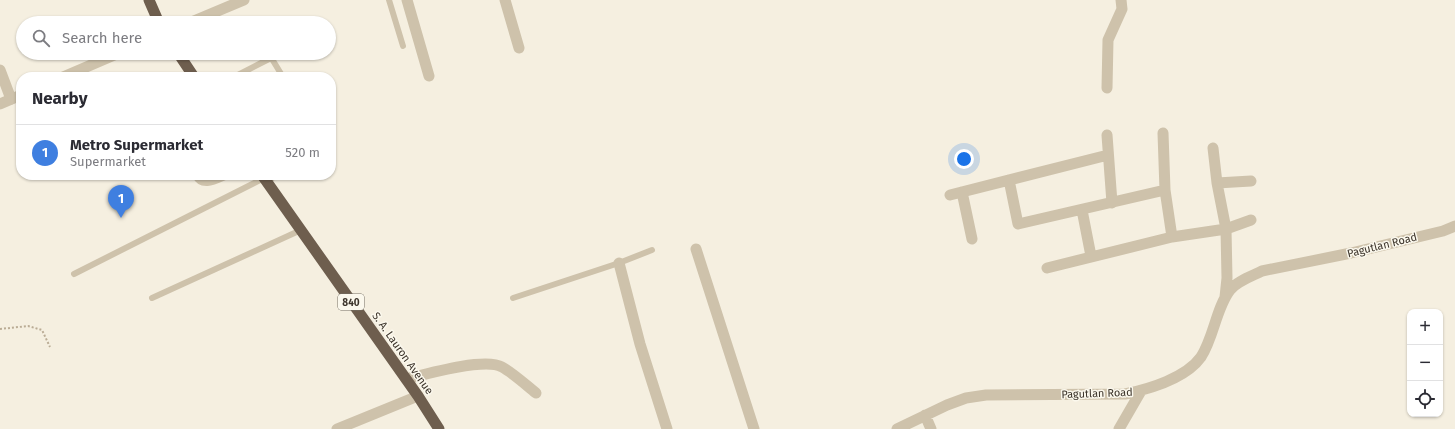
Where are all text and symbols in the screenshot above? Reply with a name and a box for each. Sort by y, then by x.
search box [16,16,336,60]
icon: search [30,27,52,49]
text: Search here [62,29,142,47]
text: Nearby [32,88,87,109]
text: Metro Supermarket [70,136,203,154]
text: 1 [42,145,48,160]
text: 520 m [285,145,320,160]
your location [954,149,974,169]
text: Supermarket [70,154,146,169]
pin: 1 [108,185,134,218]
street label: Pagutlan Road [1346,231,1418,260]
road number: 840 [338,294,364,310]
map controls [1407,309,1443,417]
button: + [1407,309,1443,345]
street label: S. A. Lauron Avenue [369,310,436,397]
button: − [1407,345,1443,381]
button: locate [1407,381,1443,417]
street label: Pagutlan Road [1061,386,1133,401]

